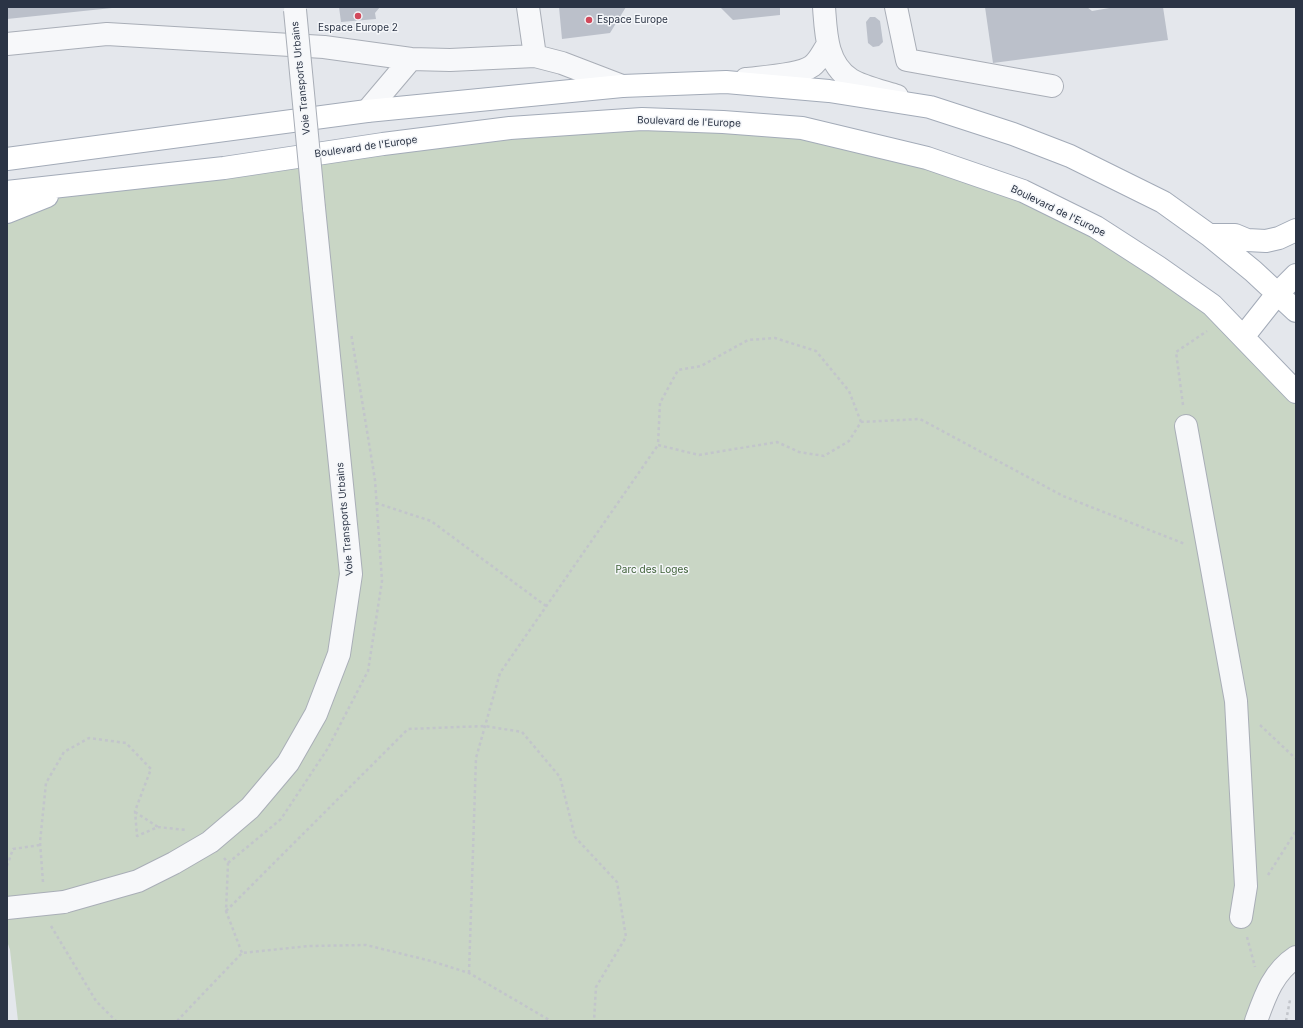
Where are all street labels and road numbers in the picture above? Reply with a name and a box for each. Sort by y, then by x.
street label: Voie Transports Urbains [289,21,313,135]
street label: Boulevard de l'Europe [637,114,741,130]
street label: Boulevard de l'Europe [314,134,418,160]
street label: Boulevard de l'Europe [1009,183,1107,239]
street label: Voie Transports Urbains [334,462,356,576]

